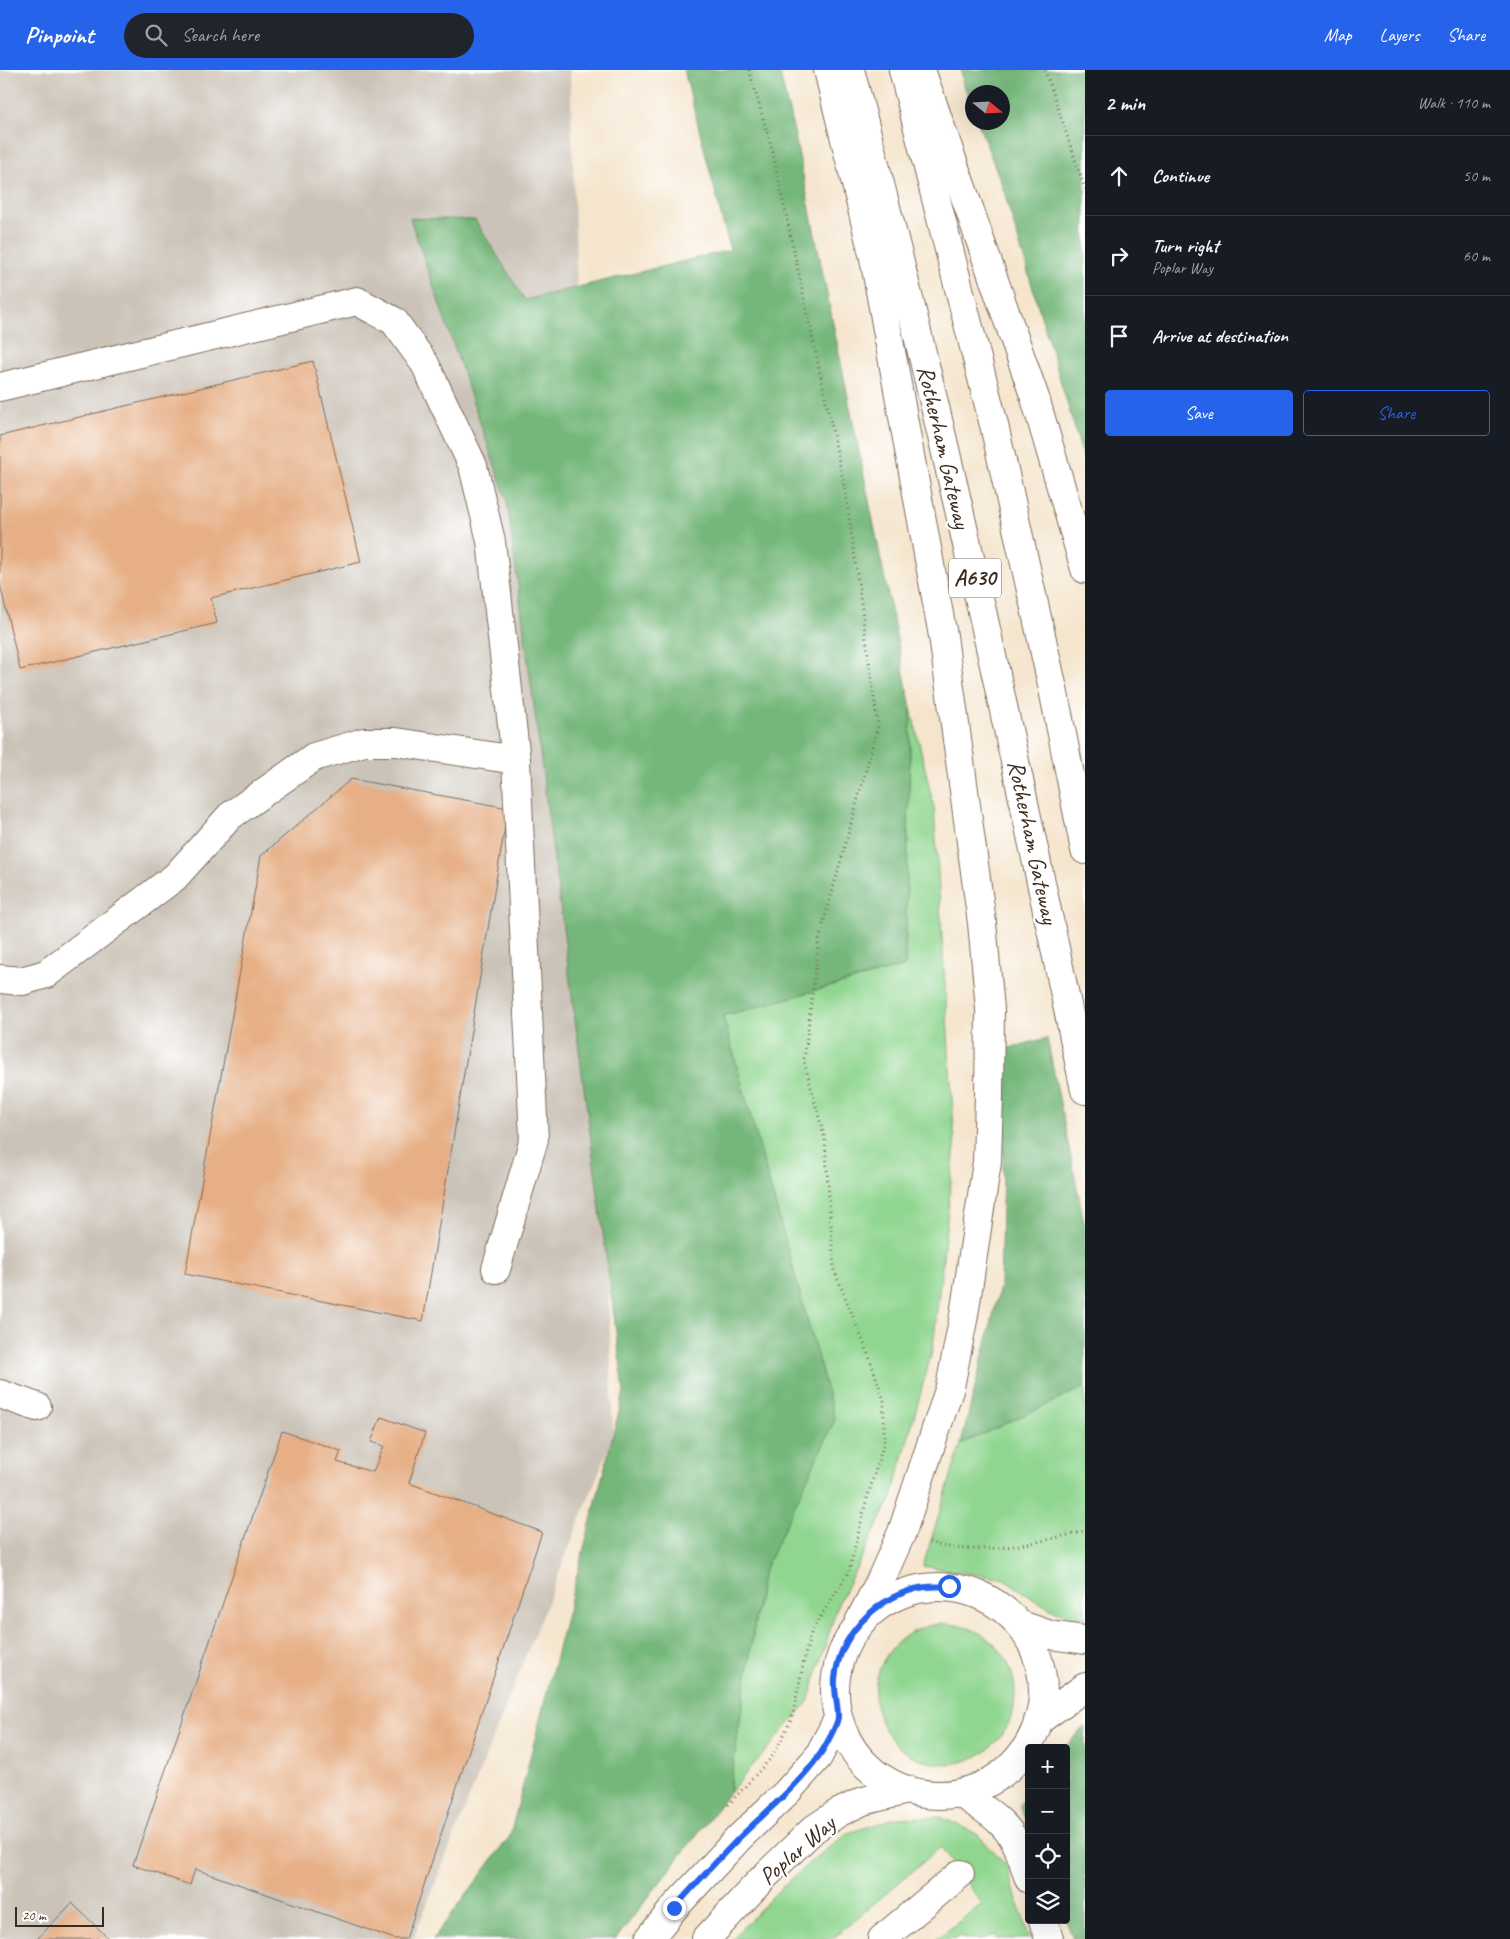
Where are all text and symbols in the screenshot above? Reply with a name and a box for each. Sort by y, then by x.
search box [124,13,474,58]
text: Pinpoint [25,20,94,50]
icon: search [142,21,170,49]
text: Search here [182,23,259,47]
text: Map [1324,24,1352,46]
text: Layers [1380,24,1419,46]
text: Share [1447,24,1485,46]
north arrow [965,85,1010,130]
text: 2 min [1105,90,1145,116]
text: Walk · 110 m [1418,93,1490,113]
icon: ahead [1105,162,1133,190]
text: Continue [1152,164,1209,188]
text: 50 m [1463,166,1490,186]
text: Turn right [1152,234,1219,258]
icon: right [1105,242,1133,270]
text: 60 m [1463,246,1490,266]
text: Poplar Way [1152,258,1213,278]
icon: arrive [1105,322,1133,350]
text: Arrive at destination [1152,324,1288,348]
street label: Rotherham Gateway [911,363,978,533]
button: Save [1105,390,1293,436]
button: Share [1303,390,1490,436]
road number: A630 [949,558,1001,598]
street label: Rotherham Gateway [1001,758,1065,928]
route start [938,1575,961,1598]
map controls [1025,1744,1070,1924]
button: + [1025,1744,1070,1789]
button: − [1025,1789,1070,1834]
street label: Poplar Way [753,1808,843,1891]
button: locate [1025,1834,1070,1879]
button: layers [1025,1879,1070,1924]
route end [663,1897,686,1920]
scale bar [15,1904,104,1927]
text: 20 m [22,1907,46,1924]

